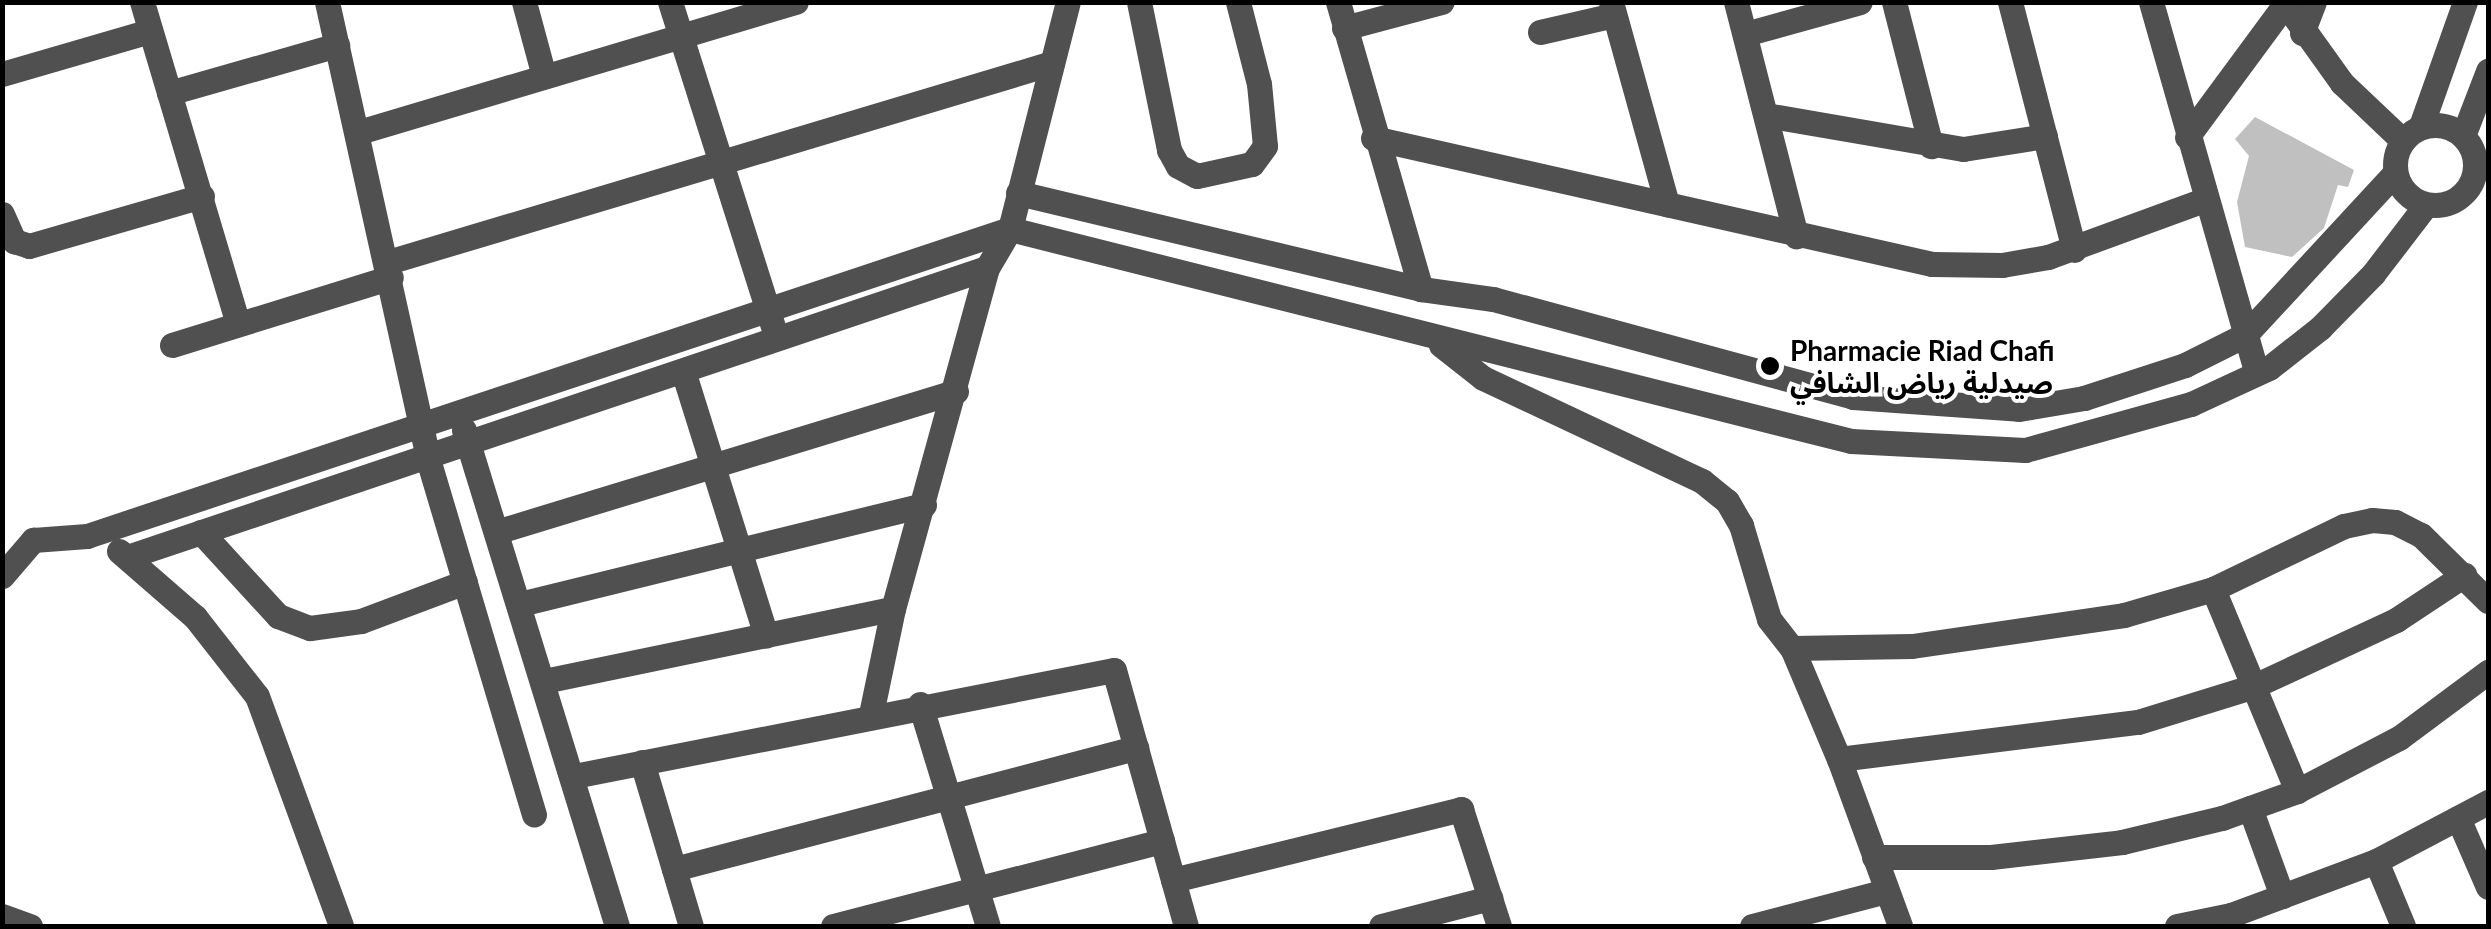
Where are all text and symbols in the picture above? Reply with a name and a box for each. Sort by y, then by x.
place label: Pharmacie Riad Chafi صيدلية رياض الشافي [1790,333,2055,399]
marker: Pharmacie Riad Chafi صيدلية رياض الشافي [1759,355,1781,377]

